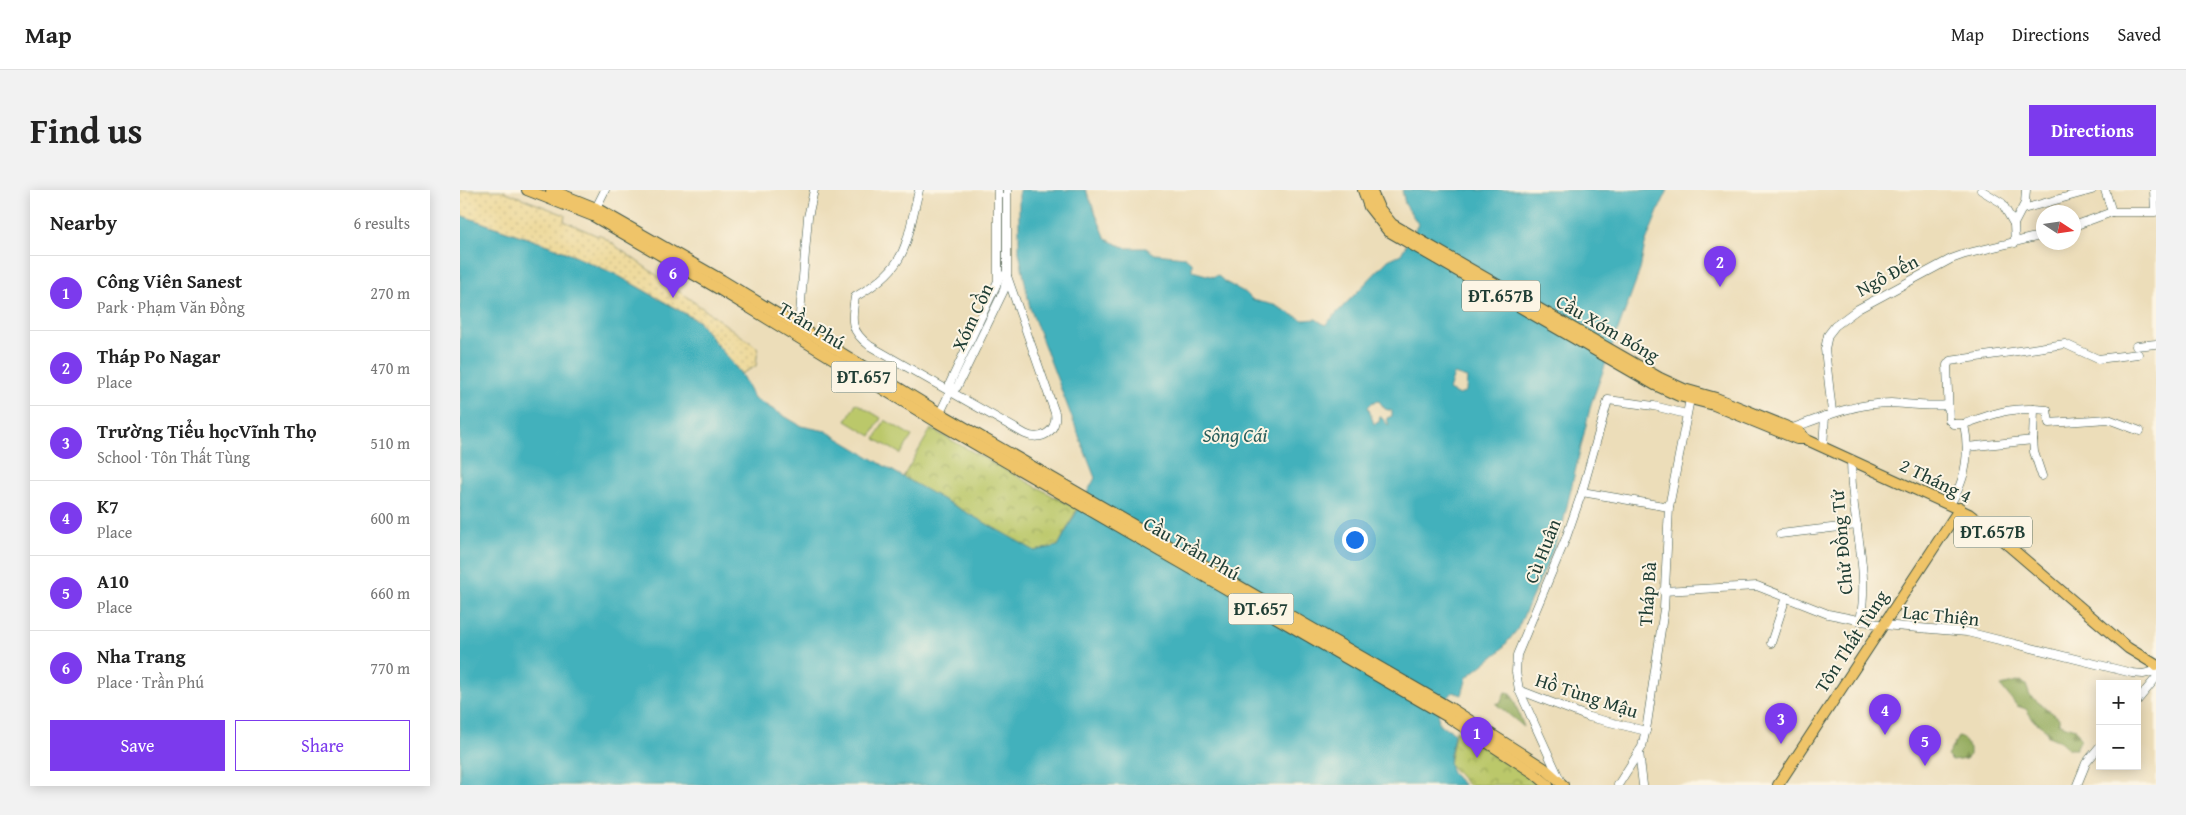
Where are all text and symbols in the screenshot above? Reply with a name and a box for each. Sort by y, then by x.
text: Map [25,17,72,52]
text: Map [1951,21,1984,48]
text: Directions [2012,21,2089,48]
text: Saved [2117,21,2161,48]
text: Find us [30,105,143,156]
button: Directions [2029,105,2156,156]
north arrow [2036,205,2081,250]
text: Nearby [50,207,117,238]
text: 6 results [353,211,410,235]
pin: 2 [1704,246,1736,287]
street label: Ngô Đến [1851,247,1923,303]
pin: 6 [657,257,689,298]
text: Công Viên Sanest [97,267,242,295]
street label: Xóm Cồn [944,278,1000,355]
road number: ĐT.657B [1462,280,1540,312]
text: 1 [62,281,70,305]
text: 270 m [370,281,410,305]
street label: Cầu Xóm Bóng [1551,287,1666,369]
street label: Trần Phú [773,294,851,356]
text: Park · Phạm Văn Đồng [97,295,245,319]
text: Tháp Po Nagar [97,342,220,370]
text: 2 [62,356,70,380]
text: 470 m [370,356,410,380]
road number: ĐT.657 [832,362,896,392]
text: Place [97,370,132,394]
text: Trường Tiểu họcVĩnh Thọ [97,417,317,445]
water label: Sông Cái [1203,420,1267,449]
text: 3 [62,431,70,455]
text: 510 m [370,431,410,455]
text: School · Tôn Thất Tùng [97,445,250,469]
street label: 2 Tháng 4 [1895,451,1977,509]
street label: Chử Đồng Tử [1822,487,1860,596]
text: K7 [97,492,119,520]
text: 4 [62,506,70,530]
text: 600 m [370,506,410,530]
street label: Cầu Trần Phú [1139,509,1246,587]
street label: Cù Huân [1516,514,1568,587]
road number: ĐT.657B [1954,517,2032,548]
text: Place [97,520,132,544]
your location [1342,527,1368,553]
street label: Tháp Bà [1631,561,1663,627]
text: A10 [97,567,129,595]
text: 5 [62,581,70,605]
text: 660 m [370,581,410,605]
street label: Tôn Thất Tùng [1807,584,1895,698]
road number: ĐT.657 [1228,594,1294,624]
text: Place [97,595,132,619]
street label: Lạc Thiện [1901,597,1981,633]
text: Nha Trang [97,642,186,670]
text: 6 [62,656,70,680]
text: 770 m [370,656,410,680]
street label: Hồ Tùng Mậu [1532,665,1643,725]
text: Place · Trần Phú [97,670,204,694]
map controls [2096,680,2141,770]
button: + [2096,680,2141,725]
pin: 4 [1869,694,1901,735]
pin: 3 [1765,703,1797,744]
pin: 1 [1461,717,1493,758]
button: Save [50,720,225,771]
button: Share [235,720,410,771]
pin: 5 [1909,725,1941,766]
button: − [2096,725,2141,770]

